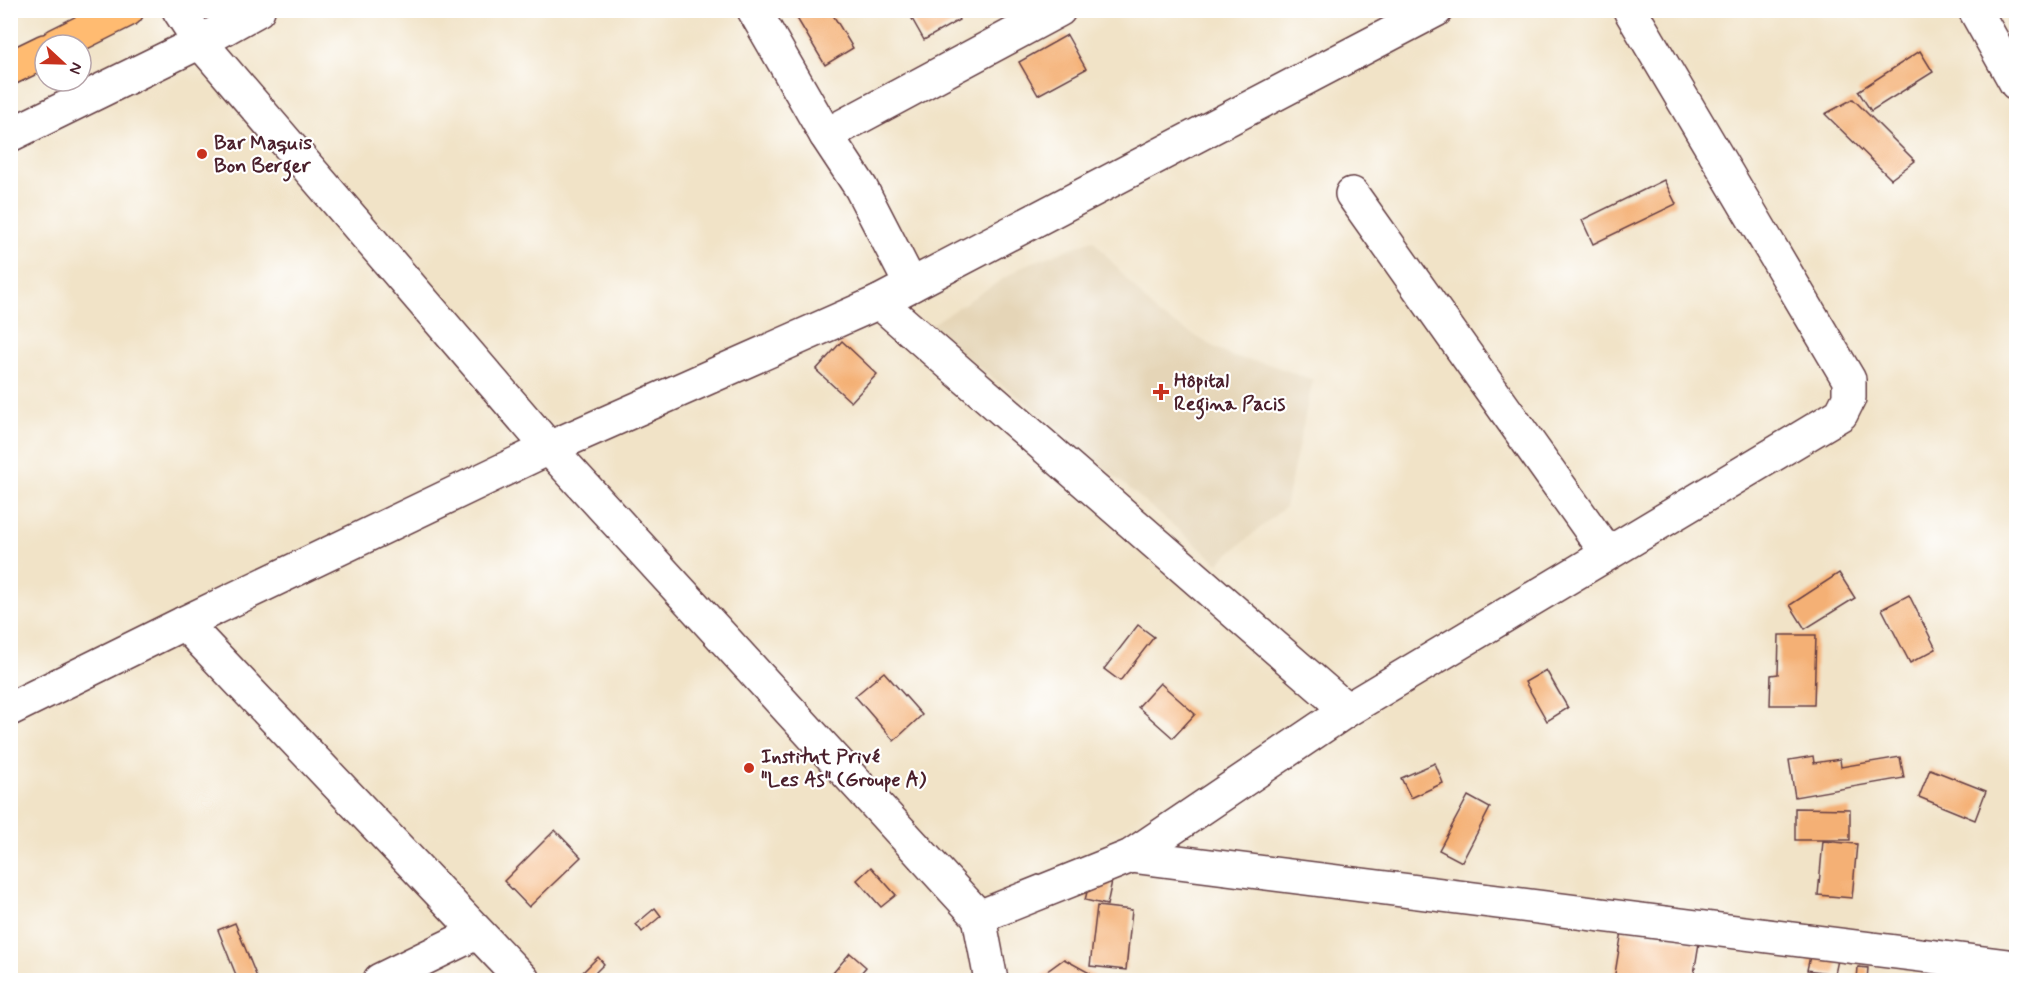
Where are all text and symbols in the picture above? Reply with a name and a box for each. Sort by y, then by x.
north arrow [33,33,93,93]
text: N [64,59,87,77]
place label: Bar Maquis Bon Berger [214,130,312,182]
marker: Bar Maquis Bon Berger [195,147,209,161]
place label: Hôpital Regina Pacis [1174,368,1285,420]
marker: Hôpital Regina Pacis [1152,383,1170,401]
place label: Institut Privé "Les As" (Groupe A) [761,744,927,794]
marker: Institut Privé "Les As" (Groupe A) [742,761,756,775]

